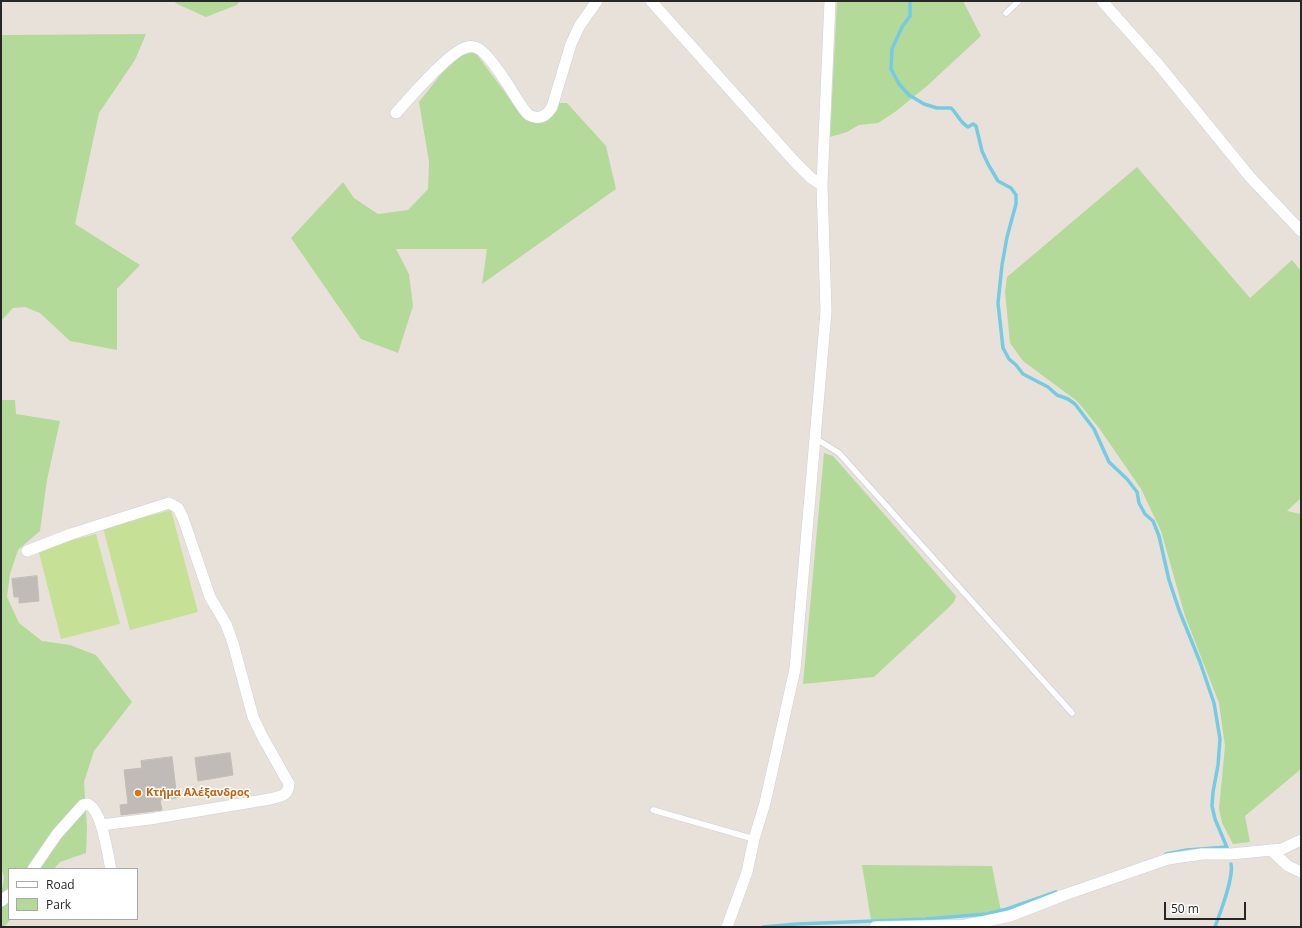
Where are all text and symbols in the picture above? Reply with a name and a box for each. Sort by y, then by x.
place label: Κτήμα Αλέξανδρος [146,786,249,800]
marker: Κτήμα Αλέξανδρος [133,788,143,798]
legend [8,868,138,920]
text: Road [46,876,75,893]
scale bar [1166,894,1248,920]
text: Park [46,896,71,913]
text: 50 m [1171,900,1199,917]

